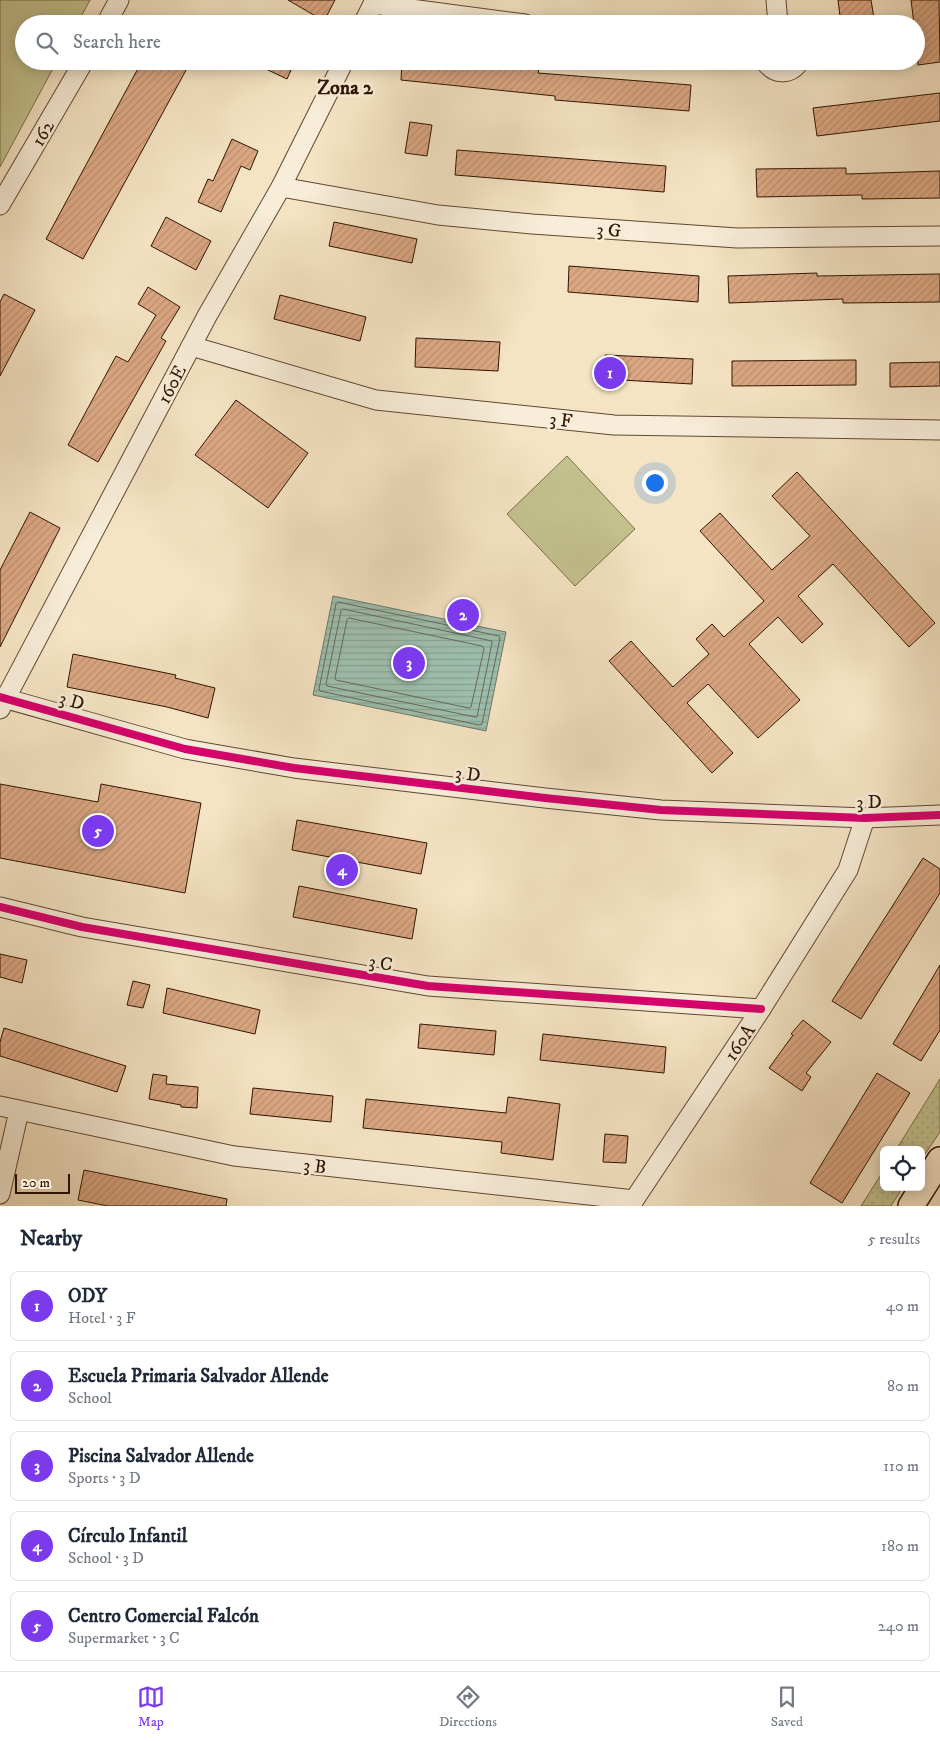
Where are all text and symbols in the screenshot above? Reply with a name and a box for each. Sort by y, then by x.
search box [15,15,925,70]
icon: search [33,29,61,57]
text: Search here [73,31,161,54]
district label: Zona 2 [317,76,374,101]
street label: 162 [27,116,60,151]
street label: 3 G [596,218,622,243]
pin: 1 [594,354,626,392]
street label: 160E [153,361,192,408]
street label: 3 F [548,408,574,433]
your location [642,470,668,496]
pin: 2 [447,596,479,634]
pin: 3 [393,644,425,682]
street label: 3 D [56,687,87,716]
street label: 3 D [454,762,482,787]
street label: 3 D [856,791,882,814]
pin: 5 [82,812,114,850]
pin: 4 [326,851,358,889]
street label: 3 C [367,950,394,977]
street label: 160A [720,1019,761,1065]
map controls [880,1146,925,1191]
button: locate [880,1146,925,1191]
street label: 3 B [302,1154,328,1179]
scale bar [15,1171,70,1194]
text: 20 m [22,1174,50,1192]
text: Nearby [20,1226,82,1252]
text: 5 results [868,1229,920,1249]
text: ODY [68,1285,107,1308]
text: 1 [34,1296,40,1316]
text: 40 m [886,1296,919,1316]
text: Hotel · 3 F [68,1308,135,1328]
text: Escuela Primaria Salvador Allende [68,1365,329,1388]
text: 2 [33,1376,41,1396]
text: 80 m [887,1376,919,1396]
text: School [68,1388,112,1408]
text: Piscina Salvador Allende [68,1445,254,1468]
text: 3 [34,1456,40,1476]
text: 110 m [883,1456,919,1476]
text: Sports · 3 D [68,1468,141,1488]
text: Círculo Infantil [68,1525,187,1548]
text: 4 [32,1536,42,1556]
text: 180 m [881,1536,919,1556]
text: School · 3 D [68,1548,144,1568]
text: Centro Comercial Falcón [68,1605,259,1628]
text: 5 [33,1616,41,1636]
text: 240 m [878,1616,919,1636]
text: Supermarket · 3 C [68,1628,180,1648]
tab: Map [137,1683,165,1731]
tab: Directions [439,1683,497,1731]
tab: Saved [771,1683,803,1731]

